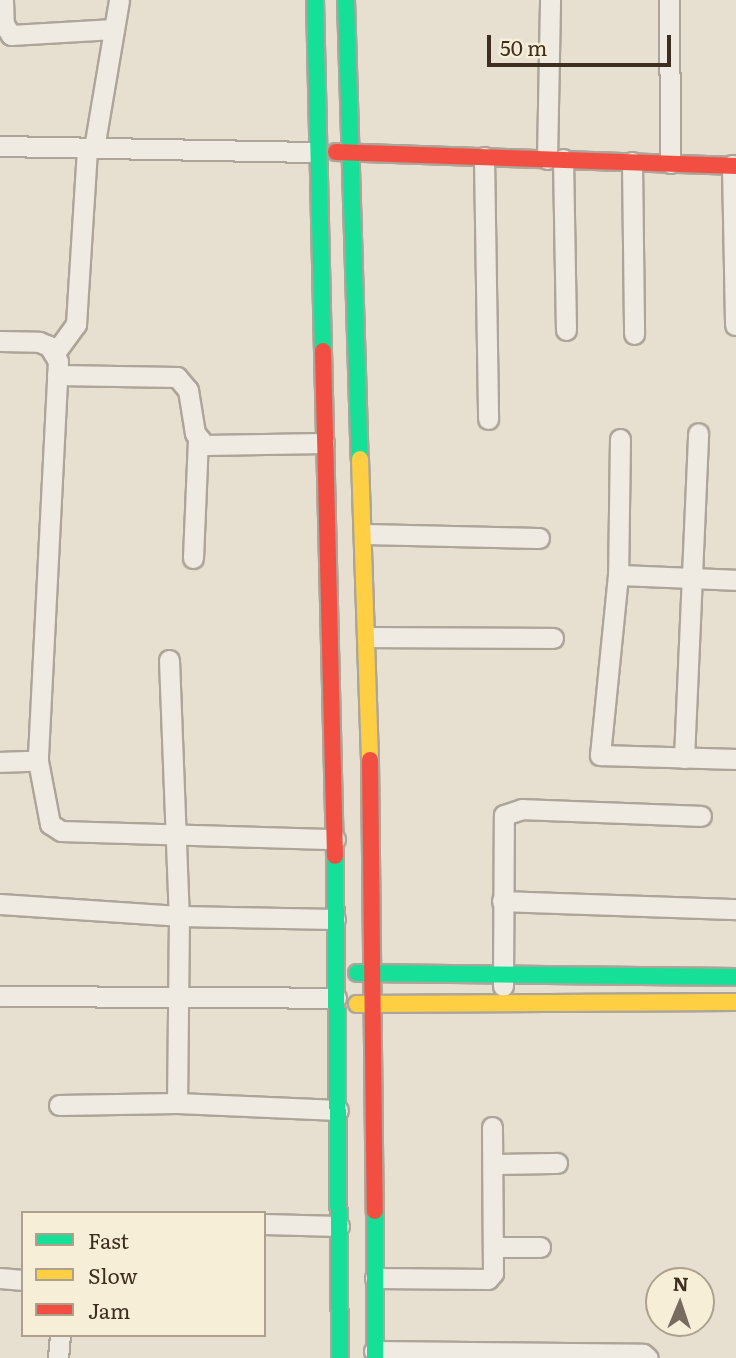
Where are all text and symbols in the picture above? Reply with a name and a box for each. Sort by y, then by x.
scale bar [491,21,675,65]
text: 50 m [500,31,547,62]
legend [21,1211,266,1337]
text: Fast [88,1224,129,1255]
text: Slow [88,1259,138,1290]
north arrow [645,1267,715,1337]
text: N [672,1269,689,1297]
text: Jam [88,1294,130,1325]

